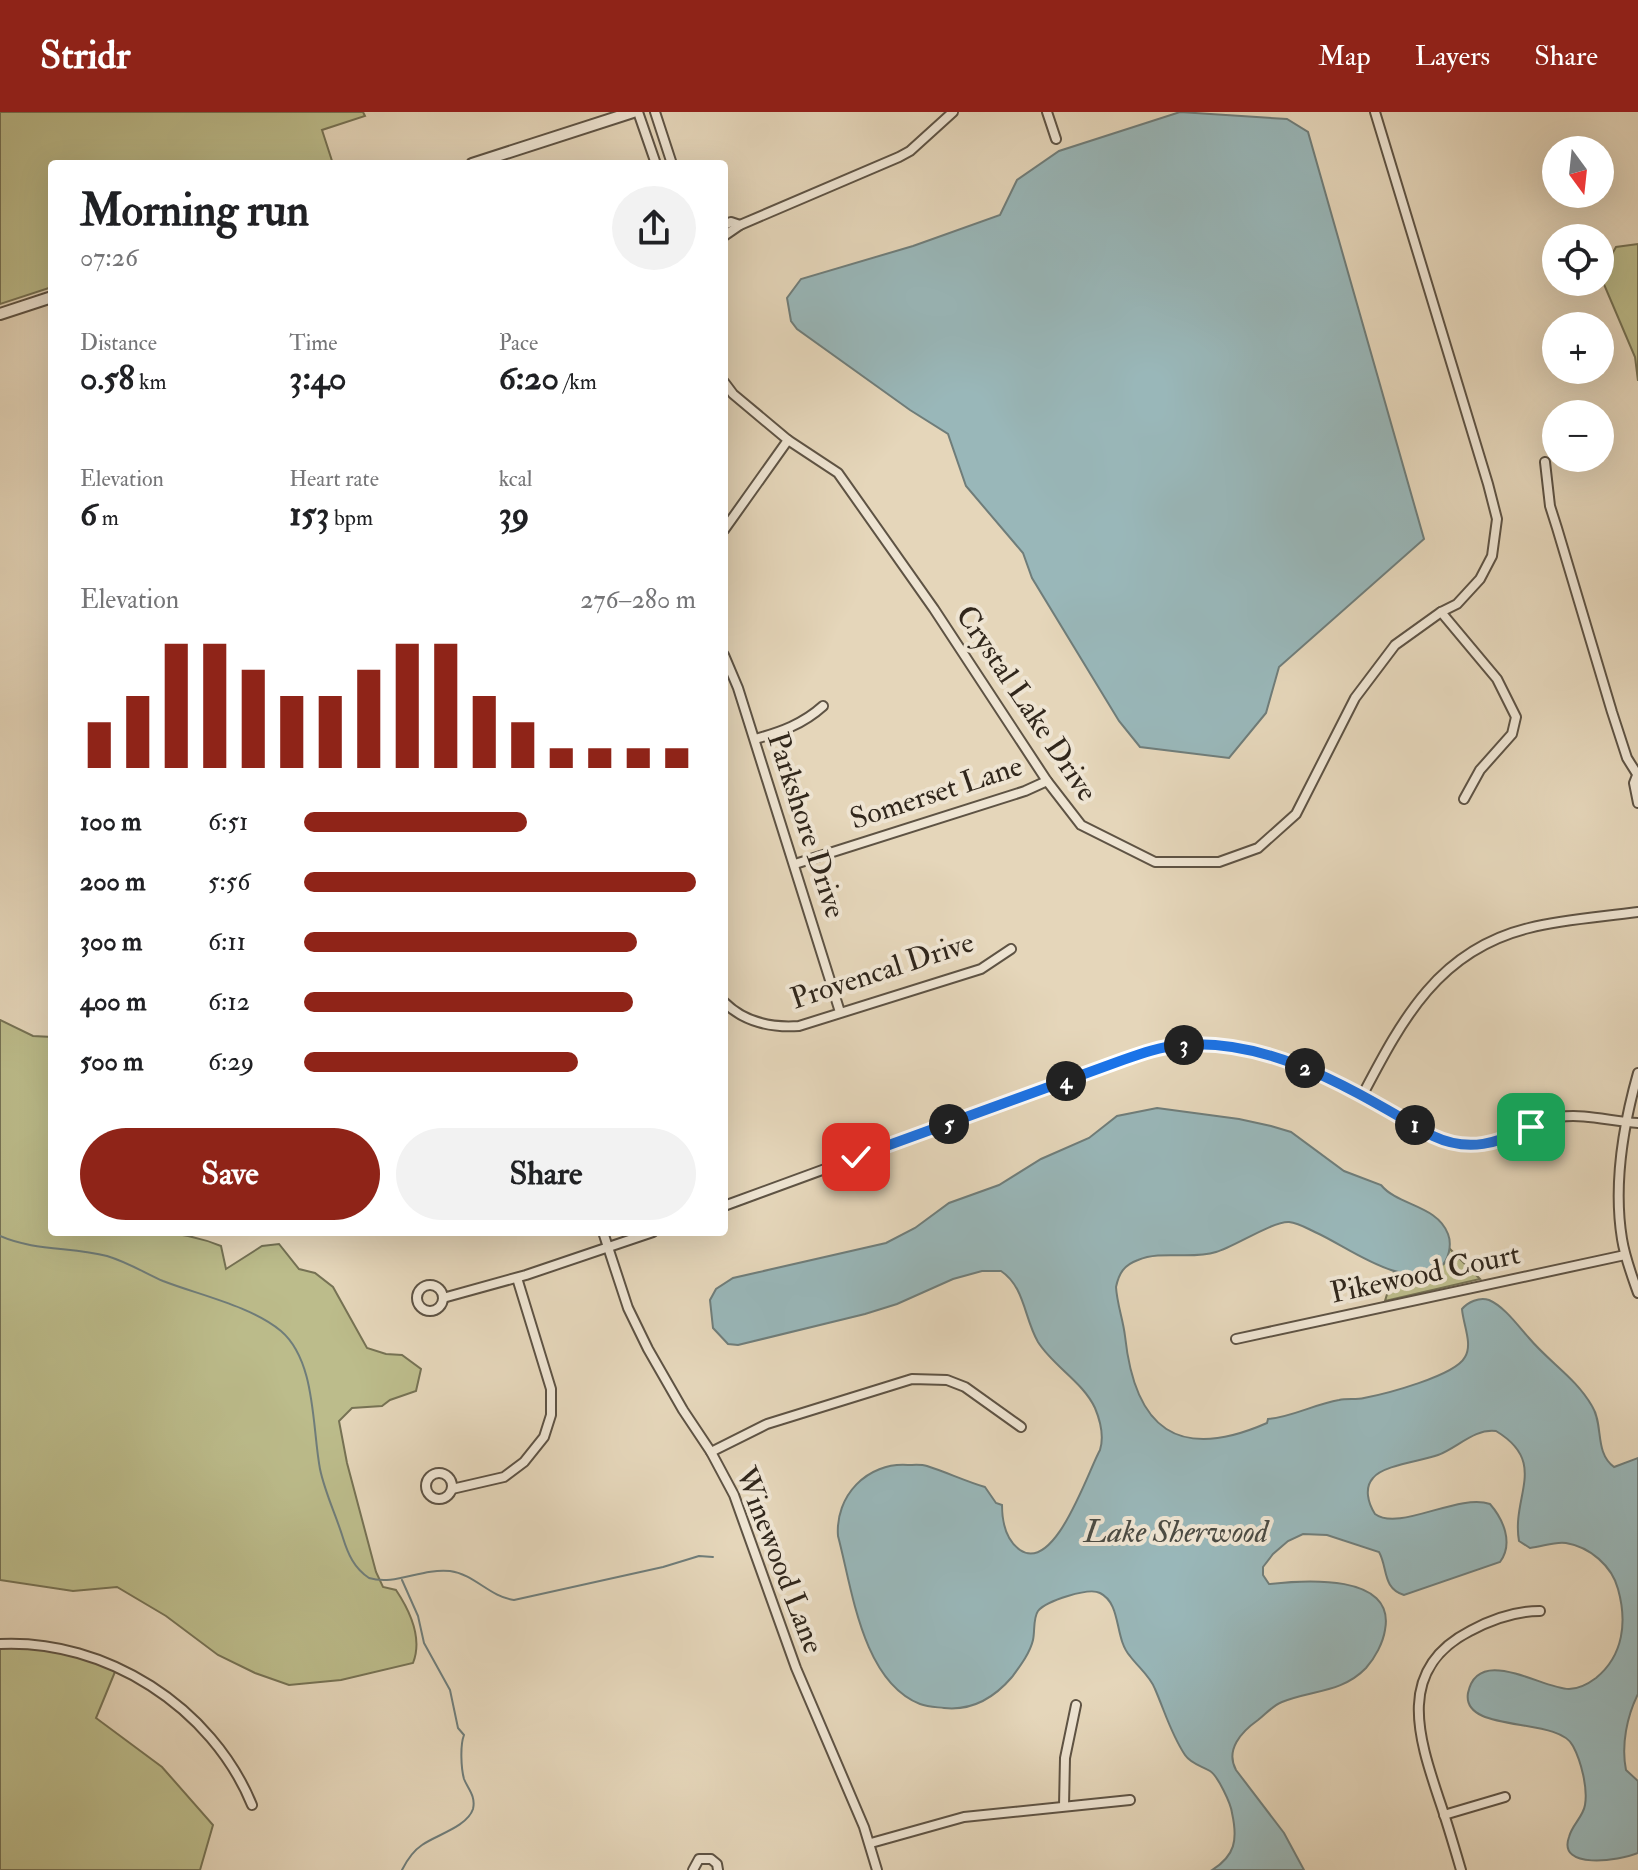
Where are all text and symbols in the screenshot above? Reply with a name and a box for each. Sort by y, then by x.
text: Stridr [40,32,130,80]
text: Map [1318,39,1371,74]
text: Layers [1415,39,1490,74]
text: Share [1534,39,1598,74]
north arrow [1542,136,1614,208]
map controls [1542,136,1614,472]
text: Morning run [80,184,309,239]
button: share [612,186,696,270]
button: locate [1542,224,1614,296]
text: 07:26 [80,242,138,274]
button: + [1542,312,1614,384]
text: Distance [80,329,157,357]
text: Time [289,329,337,357]
text: Pace [499,329,538,357]
text: 0.58 [80,357,134,400]
text: 3:40 [289,357,347,400]
text: 6:20 [499,357,559,400]
text: km [134,368,167,396]
text: /km [559,368,597,396]
button: − [1542,400,1614,472]
text: Elevation [80,465,164,493]
text: Heart rate [289,465,379,493]
text: kcal [499,465,532,493]
text: 6 [80,493,97,536]
text: 153 [289,493,329,536]
text: 39 [499,493,529,536]
text: m [97,504,119,532]
text: bpm [329,504,373,532]
text: Elevation [80,584,179,616]
text: 276–280 m [580,584,696,616]
street label: Crystal Lake Drive [948,598,1106,808]
street label: Parkshore Drive [759,727,854,923]
street label: Somerset Lane [845,747,1027,838]
text: 100 m [80,806,141,838]
text: 6:51 [208,806,248,838]
text: 200 m [80,866,145,898]
text: 5:56 [208,866,250,898]
street label: Provencal Drive [786,923,978,1017]
text: 300 m [80,926,142,958]
text: 6:11 [208,926,246,958]
text: 400 m [80,986,146,1018]
text: 6:12 [208,986,250,1018]
pin: 3 [1164,1025,1204,1065]
text: 3 [1180,1031,1188,1059]
text: 500 m [80,1046,144,1078]
text: 6:29 [208,1046,254,1078]
pin: 2 [1285,1048,1325,1088]
text: 2 [1299,1054,1311,1082]
pin: 4 [1046,1061,1086,1101]
text: 4 [1060,1067,1072,1095]
pin [1497,1093,1565,1161]
pin: 5 [929,1104,969,1144]
pin: 1 [1395,1105,1435,1145]
icon: arrive [1509,1105,1553,1149]
text: 5 [944,1110,954,1138]
text: 1 [1411,1111,1419,1139]
pin [822,1123,890,1191]
button: Save [80,1128,380,1220]
button: Share [396,1128,696,1220]
icon: check [834,1135,878,1179]
street label: Pikewood Court [1327,1235,1524,1312]
street label: Winewood Lane [727,1461,832,1659]
water label: Lake Sherwood [1082,1512,1271,1552]

